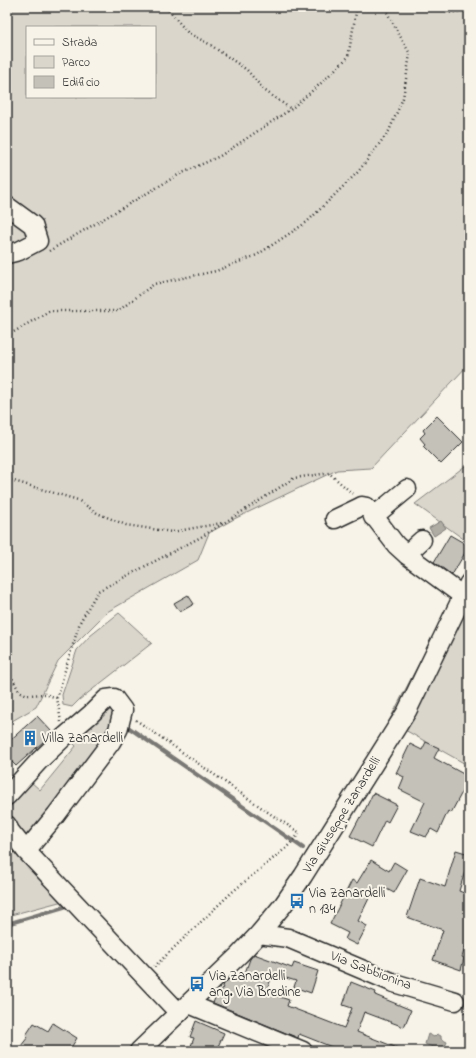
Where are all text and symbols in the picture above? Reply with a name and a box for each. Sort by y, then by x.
legend [26,26,156,98]
text: Strada [62,34,97,52]
text: Parco [62,54,90,72]
text: Edificio [62,74,100,92]
place label: Villa Zanardelli [41,728,123,749]
building icon: Villa Zanardelli [21,729,39,747]
street label: Via Giuseppe Zanardelli [297,753,386,878]
place label: Via Zanardelli n 134 [308,883,386,920]
bus stop icon: Via Zanardelli n 134 [288,892,306,910]
street label: Via Sabbionina [326,946,415,996]
place label: Via Zanardelli ang. Via Bredine [208,966,301,1004]
bus stop icon: Via Zanardelli ang. Via Bredine [188,975,206,993]

